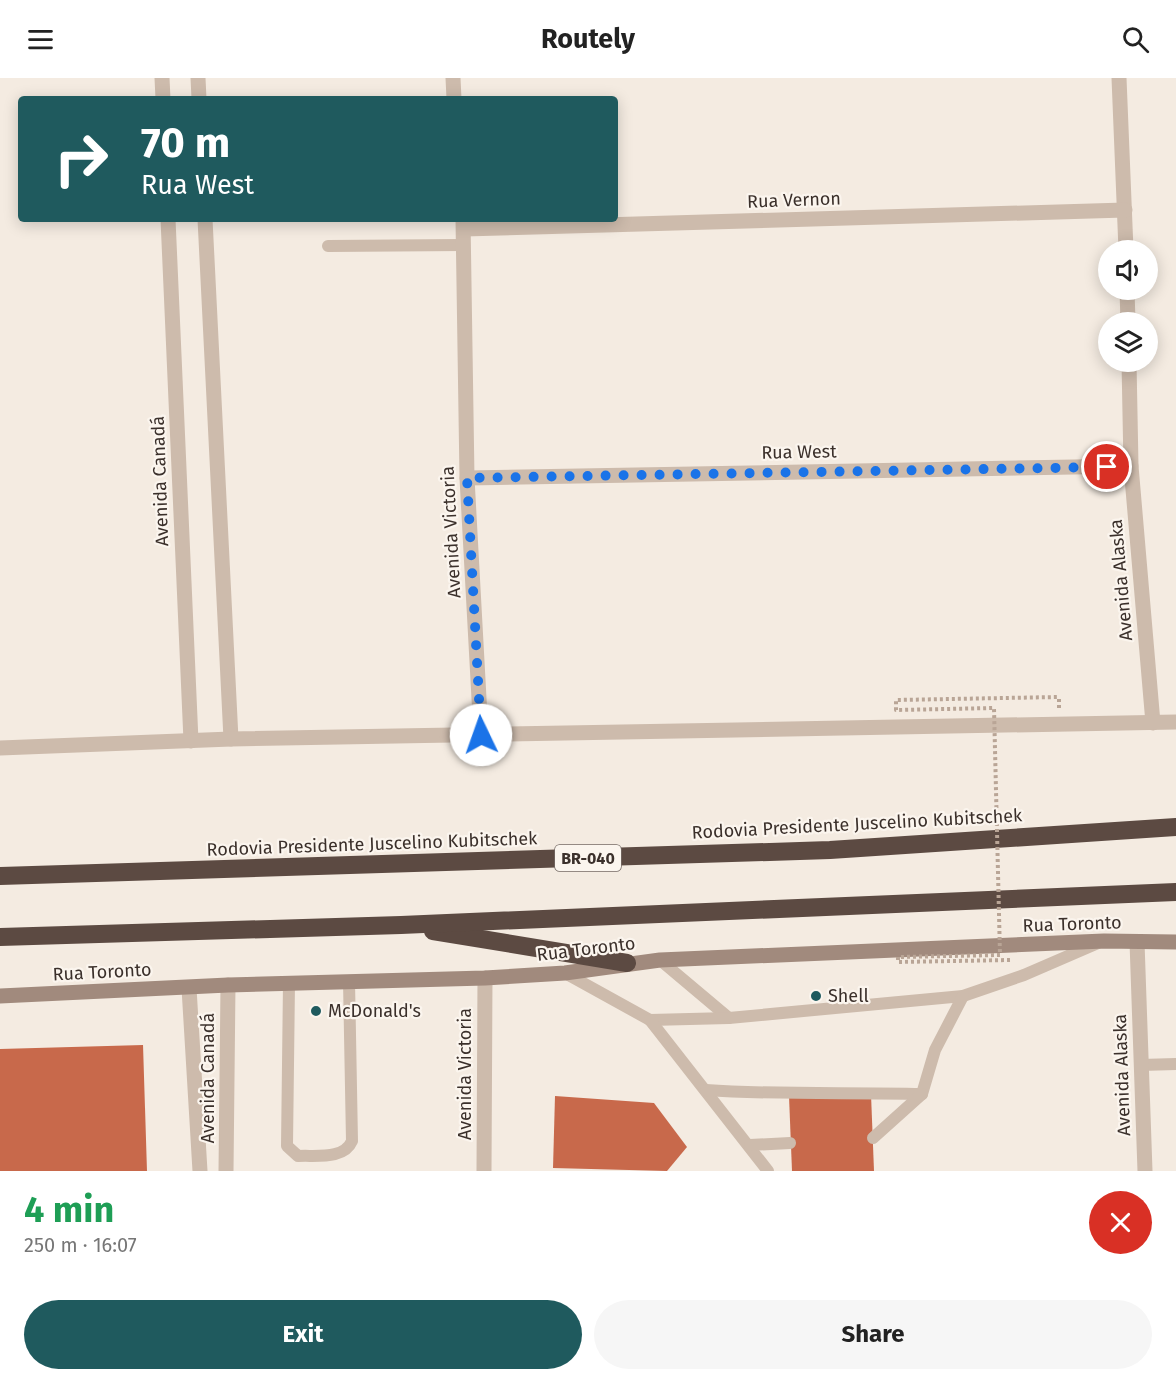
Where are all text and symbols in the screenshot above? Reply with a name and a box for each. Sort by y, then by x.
icon: menu [24,23,57,56]
text: Routely [541,23,635,55]
icon: search [1119,23,1152,56]
text: 70 m [141,118,230,168]
icon: right [42,120,120,198]
text: Rua West [141,169,254,201]
street label: Rua Vernon [747,187,841,213]
map controls [1098,240,1158,372]
button: sound [1098,240,1158,300]
button: layers [1098,312,1158,372]
street label: Avenida Canadá [147,415,173,547]
street label: Rua West [761,440,837,464]
pin [1081,441,1132,492]
icon: arrive [1090,450,1123,483]
street label: Avenida Victoria [437,465,465,599]
street label: Avenida Alaska [1105,518,1137,642]
position arrow [449,703,513,767]
street label: Rodovia Presidente Juscelino Kubitschek [691,804,1024,844]
street label: Rodovia Presidente Juscelino Kubitschek [206,827,539,861]
road number: BR-040 [555,845,621,871]
street label: Rua Toronto [1022,911,1122,937]
street label: Rua Toronto [536,932,636,966]
street label: Rua Toronto [52,958,152,986]
place label: Shell [828,985,869,1007]
marker: Shell [809,989,823,1003]
place label: McDonald's [328,1000,421,1022]
marker: McDonald's [309,1004,323,1018]
street label: Avenida Victoria [454,1008,476,1140]
street label: Avenida Canadá [197,1013,219,1143]
street label: Avenida Alaska [1109,1014,1135,1136]
text: 4 min [24,1188,114,1232]
button: close [1089,1191,1152,1254]
text: 250 m · 16:07 [24,1233,137,1257]
button: Exit [24,1300,582,1369]
button: Share [594,1300,1152,1369]

